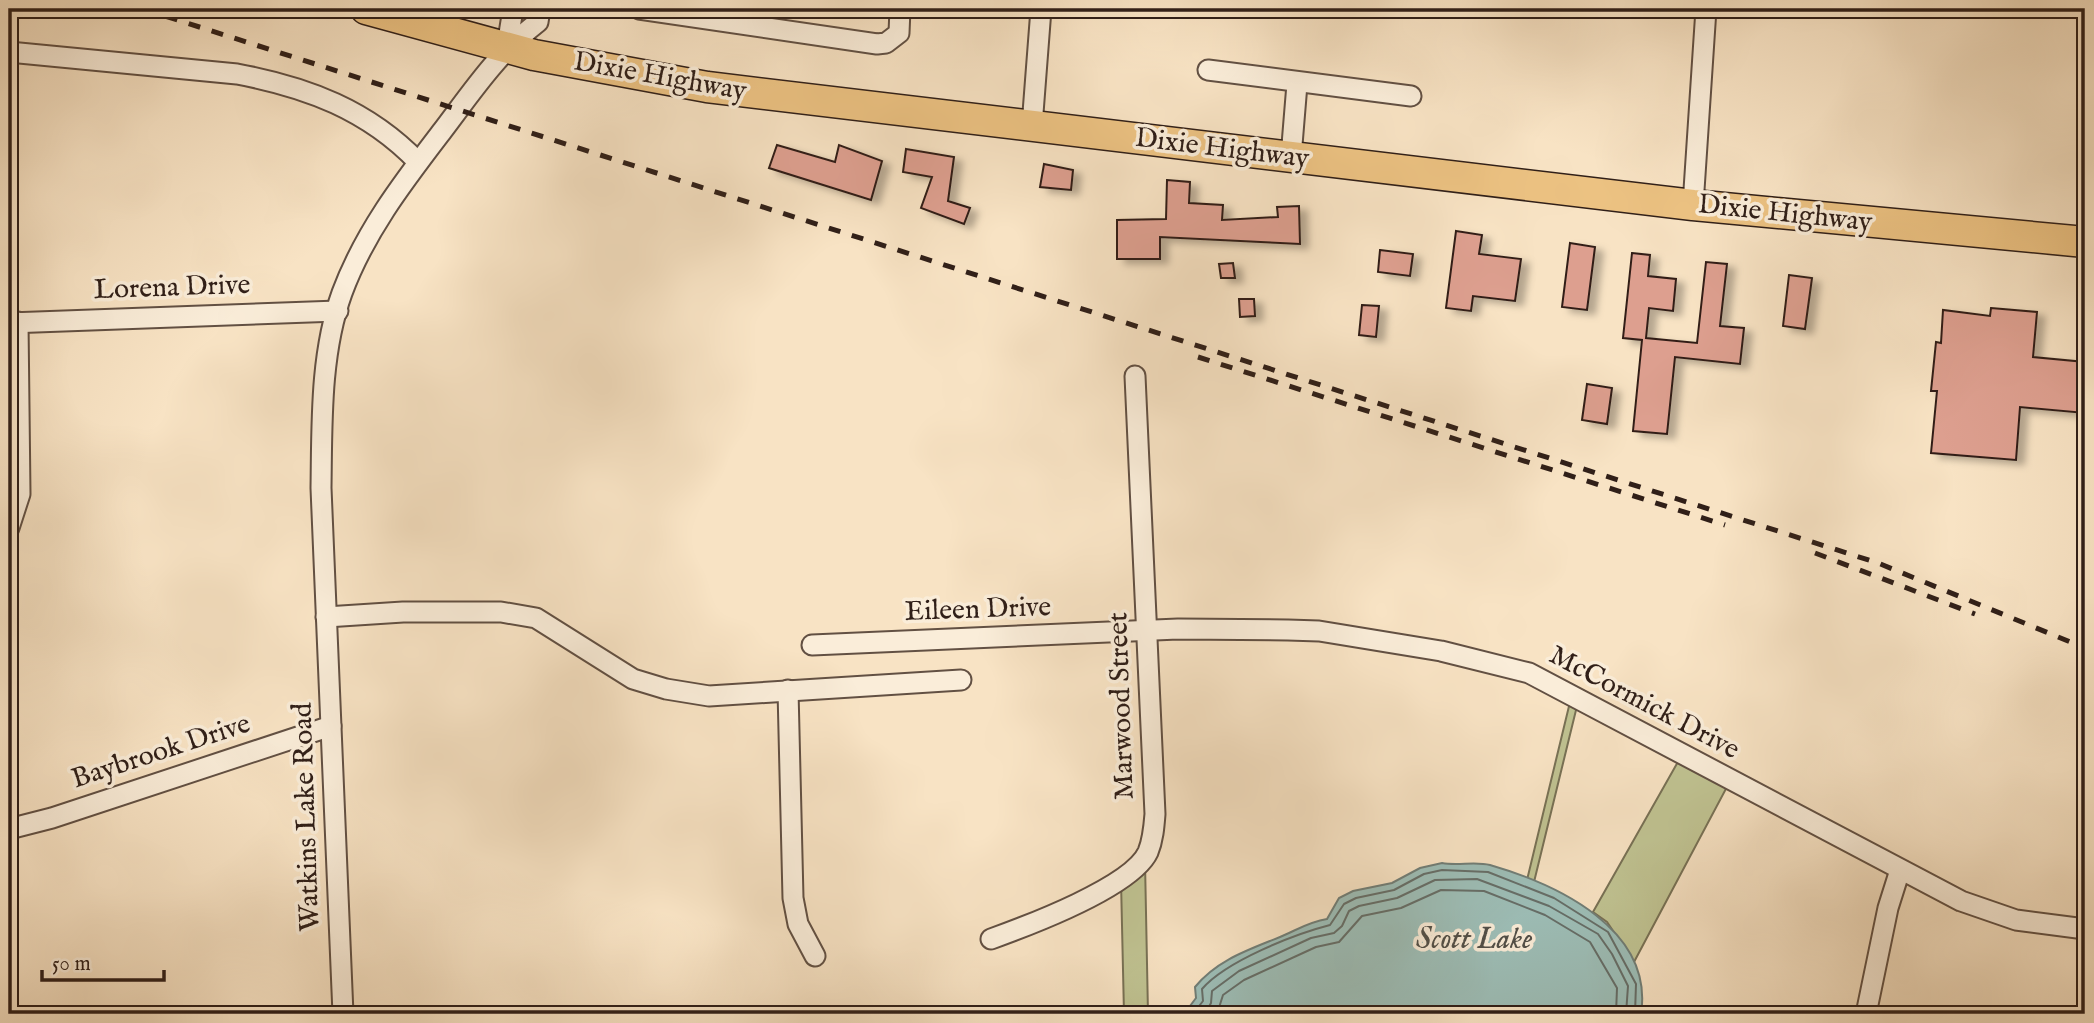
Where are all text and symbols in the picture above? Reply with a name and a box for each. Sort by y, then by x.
street label: Dixie Highway [571,45,749,109]
street label: Dixie Highway [1133,121,1311,177]
street label: Dixie Highway [1696,187,1874,241]
street label: Lorena Drive [93,268,251,308]
street label: Eileen Drive [904,590,1052,630]
street label: Marwood Street [1101,611,1143,800]
street label: McCormick Drive [1543,638,1745,768]
street label: Watkins Lake Road [286,702,328,932]
street label: Baybrook Drive [67,707,255,797]
water label: Scott Lake [1416,921,1532,959]
scale bar [42,939,164,983]
text: 50 m [52,951,91,978]

